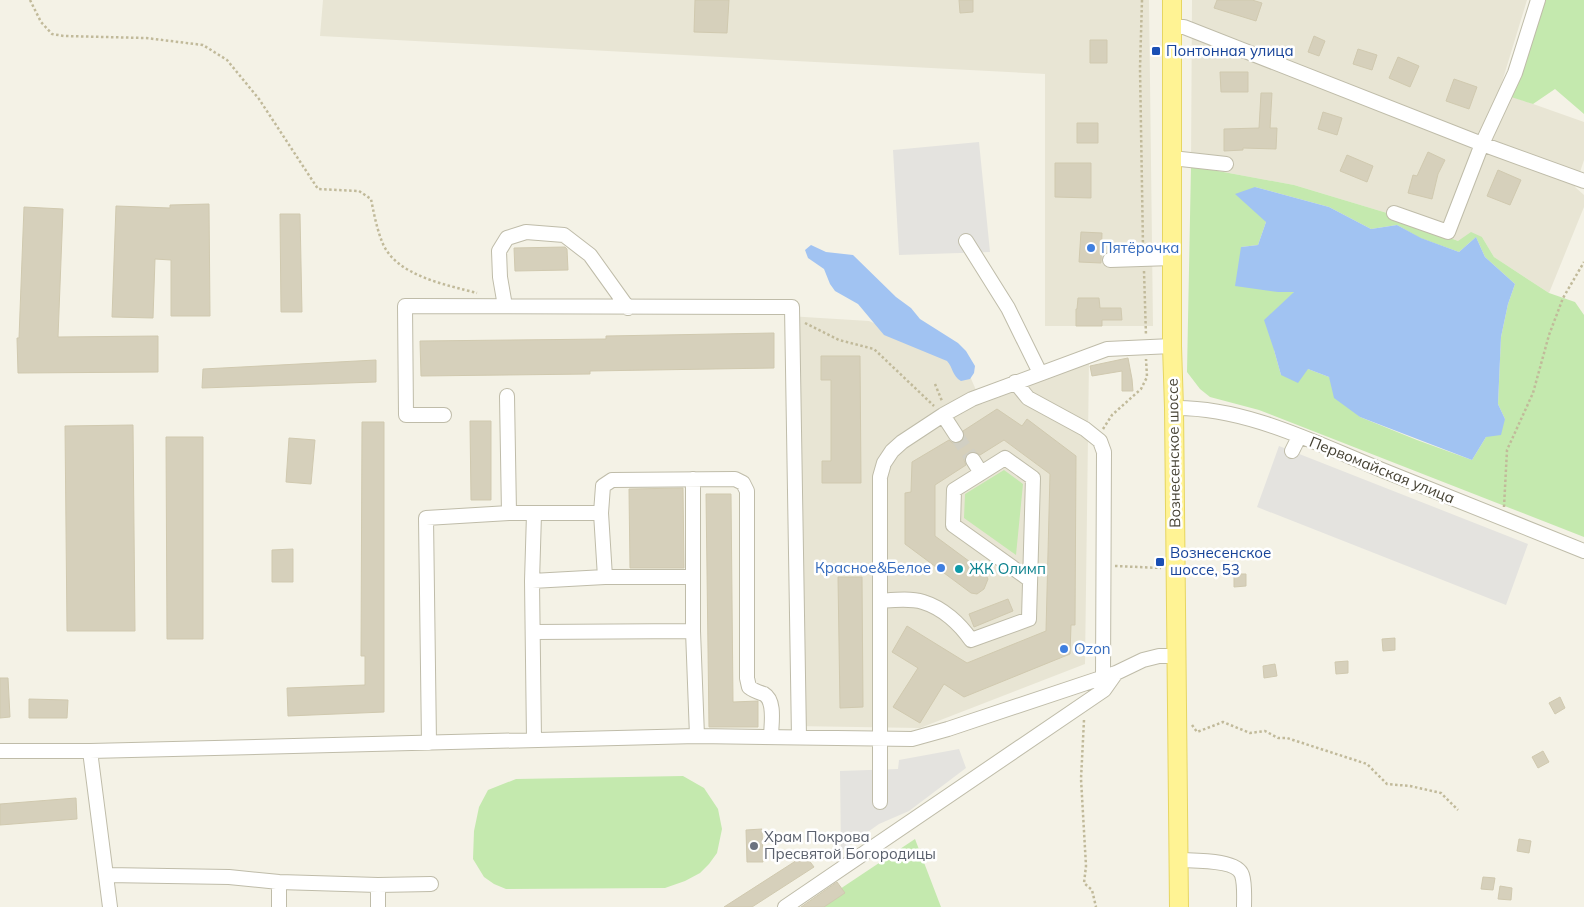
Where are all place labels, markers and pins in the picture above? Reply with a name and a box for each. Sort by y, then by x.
place label: Понтонная улица [1166,41,1294,60]
marker: Понтонная улица [1150,45,1162,57]
place label: Пятёрочка [1101,238,1179,257]
marker: Пятёрочка [1085,242,1097,254]
place label: Вознесенское шоссе, 53 [1170,543,1271,579]
marker: Вознесенское шоссе, 53 [1154,556,1166,568]
place label: Красное&Белое [815,558,931,577]
place label: ЖК Олимп [969,559,1046,578]
marker: Красное&Белое [935,562,947,574]
marker: ЖК Олимп [953,563,965,575]
place label: Ozon [1074,639,1111,658]
marker: Ozon [1058,643,1070,655]
place label: Храм Покрова Пресвятой Богородицы [764,827,936,863]
marker: Храм Покрова Пресвятой Богородицы [748,840,760,852]

